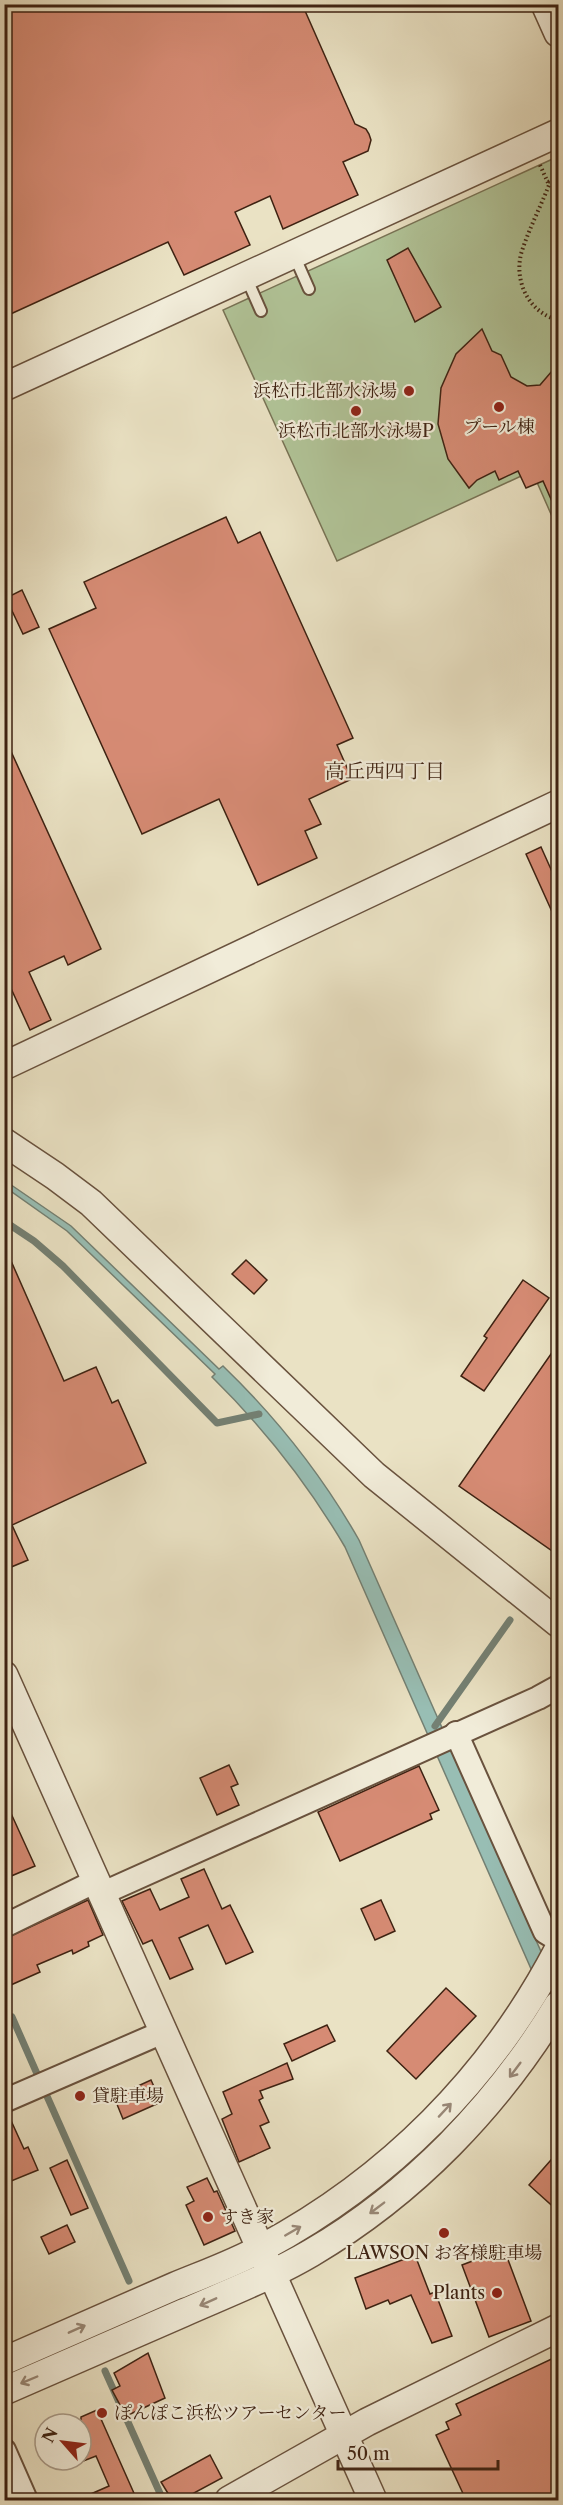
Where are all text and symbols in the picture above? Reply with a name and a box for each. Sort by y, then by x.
place label: 浜松市北部水泳場 [253,380,397,402]
marker: 浜松市北部水泳場 [402,384,416,398]
marker: プール棟 [492,400,506,414]
marker: 浜松市北部水泳場P [349,404,363,418]
place label: プール棟 [463,416,535,438]
place label: 浜松市北部水泳場P [278,420,434,442]
district label: 高丘西四丁目 [325,759,445,783]
one-way arrow [508,2062,521,2078]
place label: 貸駐車場 [92,2085,164,2107]
marker: 貸駐車場 [73,2089,87,2103]
one-way arrow [438,2103,452,2118]
one-way arrow [370,2202,386,2214]
place label: すき家 [220,2206,274,2228]
marker: すき家 [201,2210,215,2224]
one-way arrow [284,2224,301,2236]
marker: LAWSON お客様駐車場 [437,2226,451,2240]
place label: LAWSON お客様駐車場 [346,2242,542,2264]
place label: Plants [433,2282,485,2304]
marker: Plants [490,2286,504,2300]
one-way arrow [199,2297,217,2309]
one-way arrow [68,2323,86,2334]
one-way arrow [20,2376,38,2387]
place label: ぽんぽこ浜松ツアーセンター [114,2402,346,2424]
marker: ぽんぽこ浜松ツアーセンター [95,2406,109,2420]
north arrow [33,2412,93,2472]
text: N [38,2424,62,2446]
scale bar [338,2433,498,2471]
text: 50 m [347,2443,390,2465]

